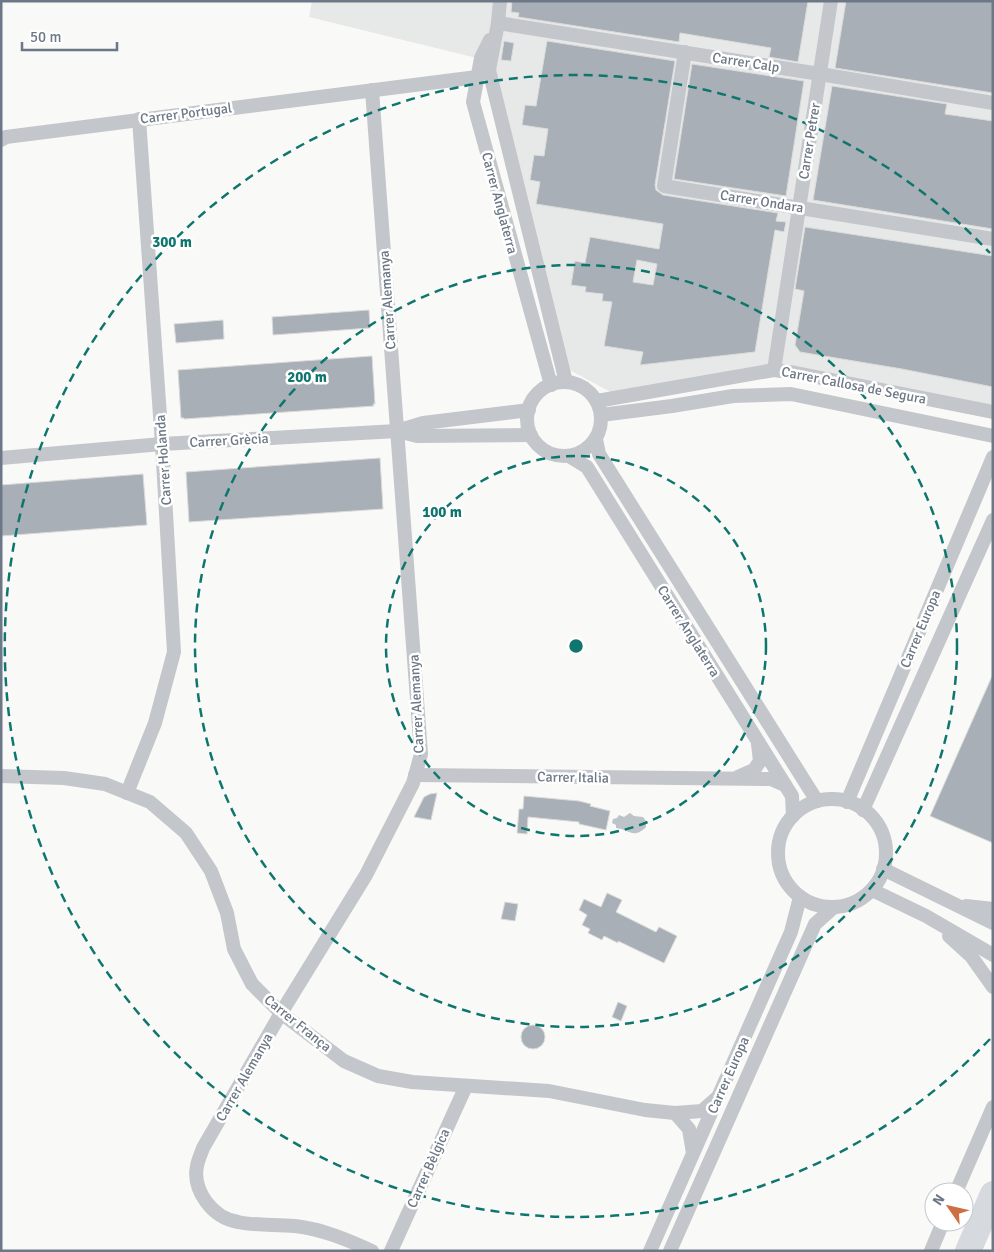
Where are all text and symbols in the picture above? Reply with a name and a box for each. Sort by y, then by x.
scale bar [22,20,118,52]
text: 50 m [30,28,61,46]
street label: Carrer Calp [711,49,781,76]
street label: Carrer Portugal [139,99,233,128]
street label: Carrer Petrer [795,101,824,181]
street label: Carrer Anglaterra [478,150,521,256]
street label: Carrer Ondara [719,187,805,216]
text: 300 m [152,233,192,251]
street label: Carrer Alemanya [376,250,399,350]
street label: Carrer Callosa de Segura [780,363,928,408]
text: 200 m [287,368,327,386]
street label: Carrer Holanda [152,414,175,506]
street label: Carrer Grècia [189,430,269,451]
text: 100 m [422,503,462,521]
street label: Carrer Anglaterra [654,582,723,680]
street label: Carrer Europa [896,588,944,671]
centre of rings [567,637,585,655]
street label: Carrer Alemanya [405,654,428,754]
street label: Carrer Italia [537,768,609,787]
street label: Carrer França [261,991,335,1056]
street label: Carrer Alemanya [212,1030,277,1124]
street label: Carrer Europa [704,1034,753,1116]
street label: Carrer Bèlgica [403,1126,454,1211]
north arrow [924,1182,974,1232]
text: N [929,1191,948,1209]

